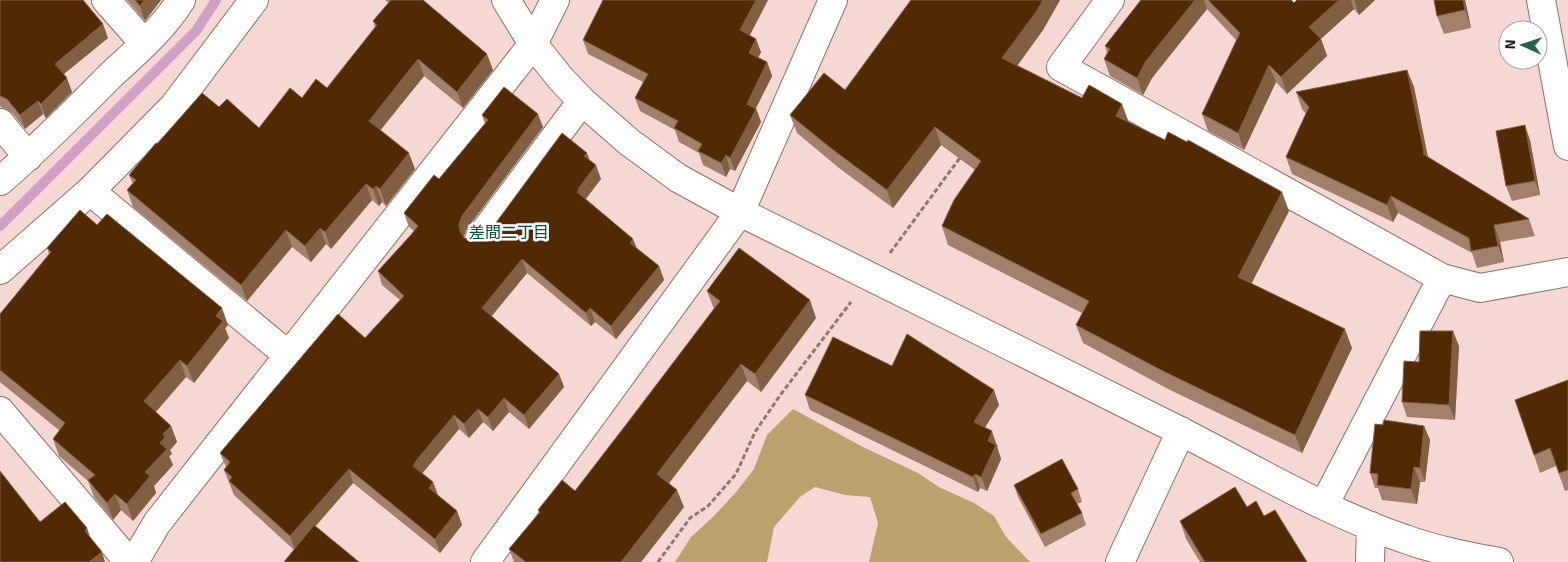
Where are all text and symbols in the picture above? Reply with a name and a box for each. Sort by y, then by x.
north arrow [1498,20,1548,70]
text: N [1502,39,1519,50]
district label: 差間二丁目 [469,223,549,243]

